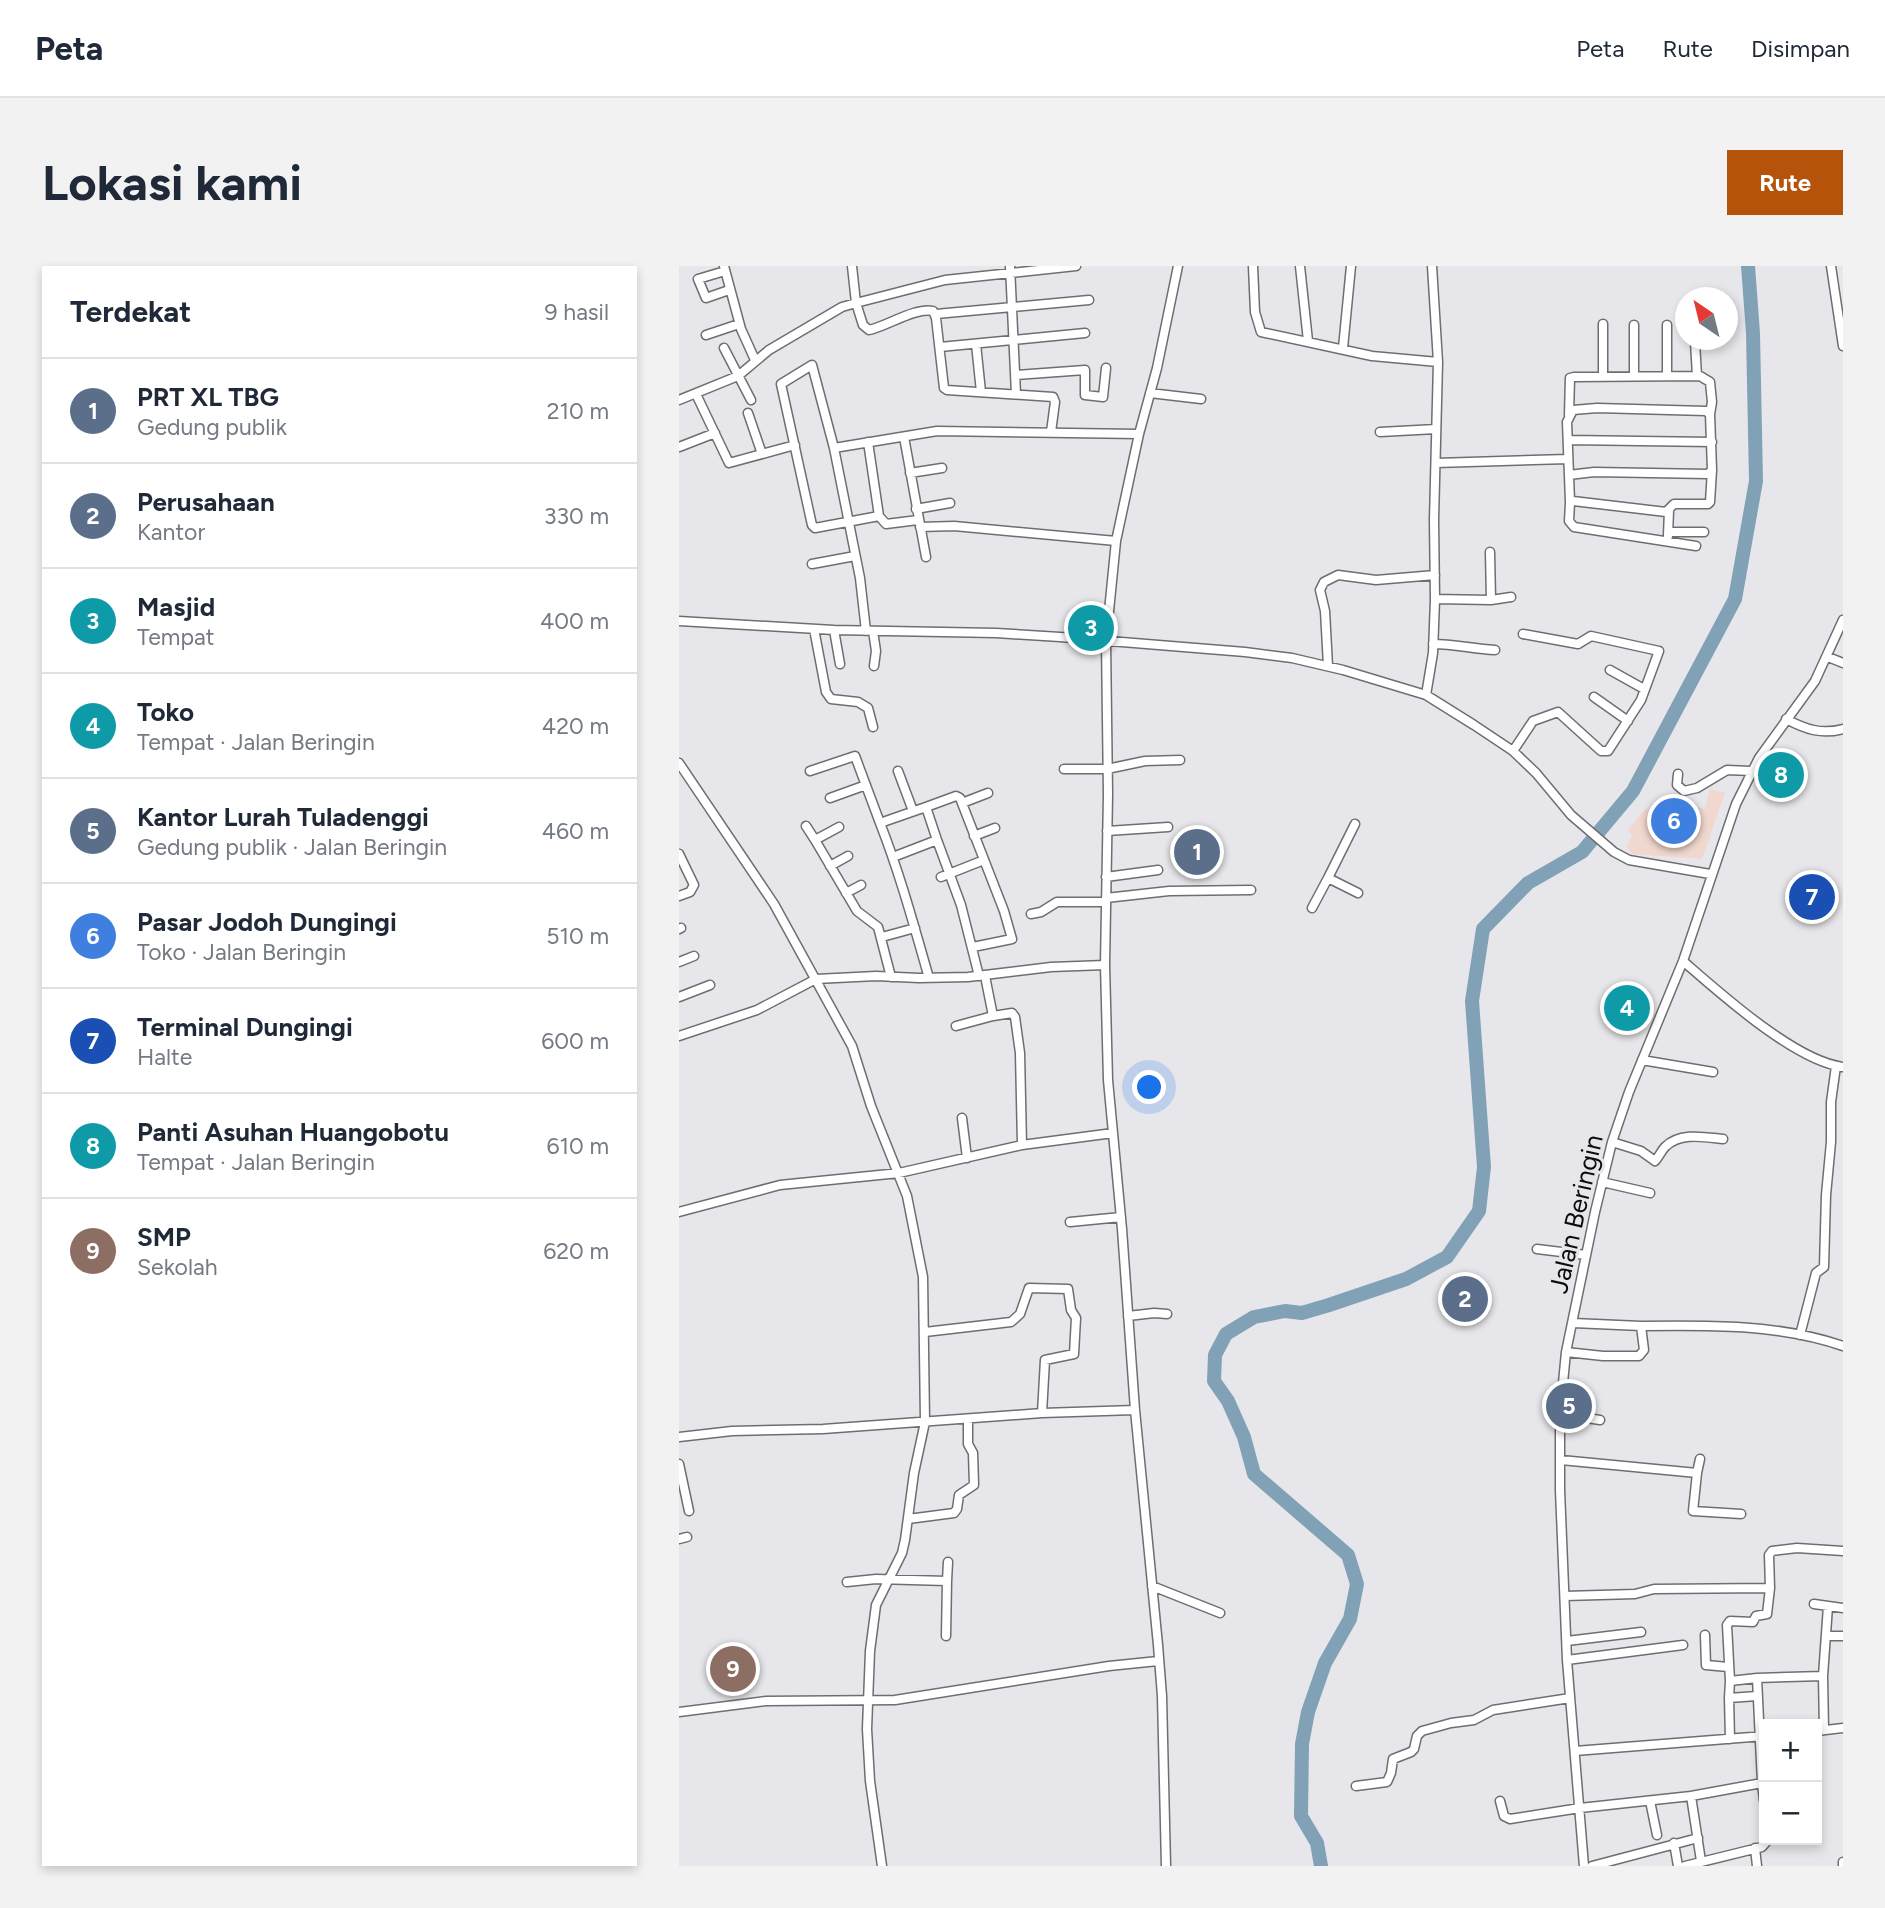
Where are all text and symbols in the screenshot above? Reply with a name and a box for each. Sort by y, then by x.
text: Peta [35,29,103,68]
text: Peta [1576,34,1624,63]
text: Rute [1662,34,1713,63]
text: Disimpan [1751,34,1850,63]
button: Rute [1727,150,1843,215]
text: Lokasi kami [42,153,302,212]
north arrow [1675,287,1738,350]
text: Terdekat [70,293,191,330]
text: 9 hasil [545,298,609,326]
text: PRT XL TBG [137,381,279,413]
text: 1 [88,397,98,425]
text: 210 m [547,397,609,425]
text: Gedung publik [137,413,287,441]
text: Perusahaan [137,486,275,518]
text: 2 [86,502,100,530]
text: 330 m [544,502,609,530]
text: Kantor [137,518,205,546]
text: Masjid [137,591,215,623]
pin: 3 [1068,602,1114,654]
text: 3 [87,607,99,635]
text: 400 m [540,607,609,635]
text: Tempat [137,623,214,651]
text: Toko [137,696,194,728]
text: 4 [86,712,100,740]
text: 420 m [542,712,609,740]
text: Tempat · Jalan Beringin [137,728,375,756]
pin: 8 [1758,749,1804,801]
pin: 6 [1651,795,1697,847]
text: Kantor Lurah Tuladenggi [137,801,429,833]
text: 5 [86,817,100,845]
text: 460 m [542,817,609,845]
pin: 1 [1174,826,1220,878]
text: Gedung publik · Jalan Beringin [137,833,447,861]
pin: 7 [1789,871,1835,923]
text: Pasar Jodoh Dungingi [137,906,397,938]
text: 6 [86,922,100,950]
text: 510 m [546,922,609,950]
text: Toko · Jalan Beringin [137,938,346,966]
pin: 4 [1604,982,1650,1034]
text: Terminal Dungingi [137,1011,353,1043]
text: 7 [87,1027,99,1055]
text: 600 m [541,1027,609,1055]
text: Halte [137,1043,192,1071]
your location [1132,1070,1166,1104]
text: Panti Asuhan Huangobotu [137,1116,449,1148]
text: 8 [86,1132,100,1160]
text: 610 m [546,1132,609,1160]
street label: Jalan Beringin [1542,1132,1610,1296]
text: Tempat · Jalan Beringin [137,1148,375,1176]
text: SMP [137,1221,191,1253]
text: 9 [86,1237,100,1265]
text: 620 m [543,1237,609,1265]
text: Sekolah [137,1253,218,1281]
pin: 2 [1442,1273,1488,1325]
pin: 5 [1546,1380,1592,1432]
pin: 9 [710,1643,756,1695]
map controls [1759,1719,1822,1845]
button: + [1759,1719,1822,1782]
button: − [1759,1782,1822,1845]

